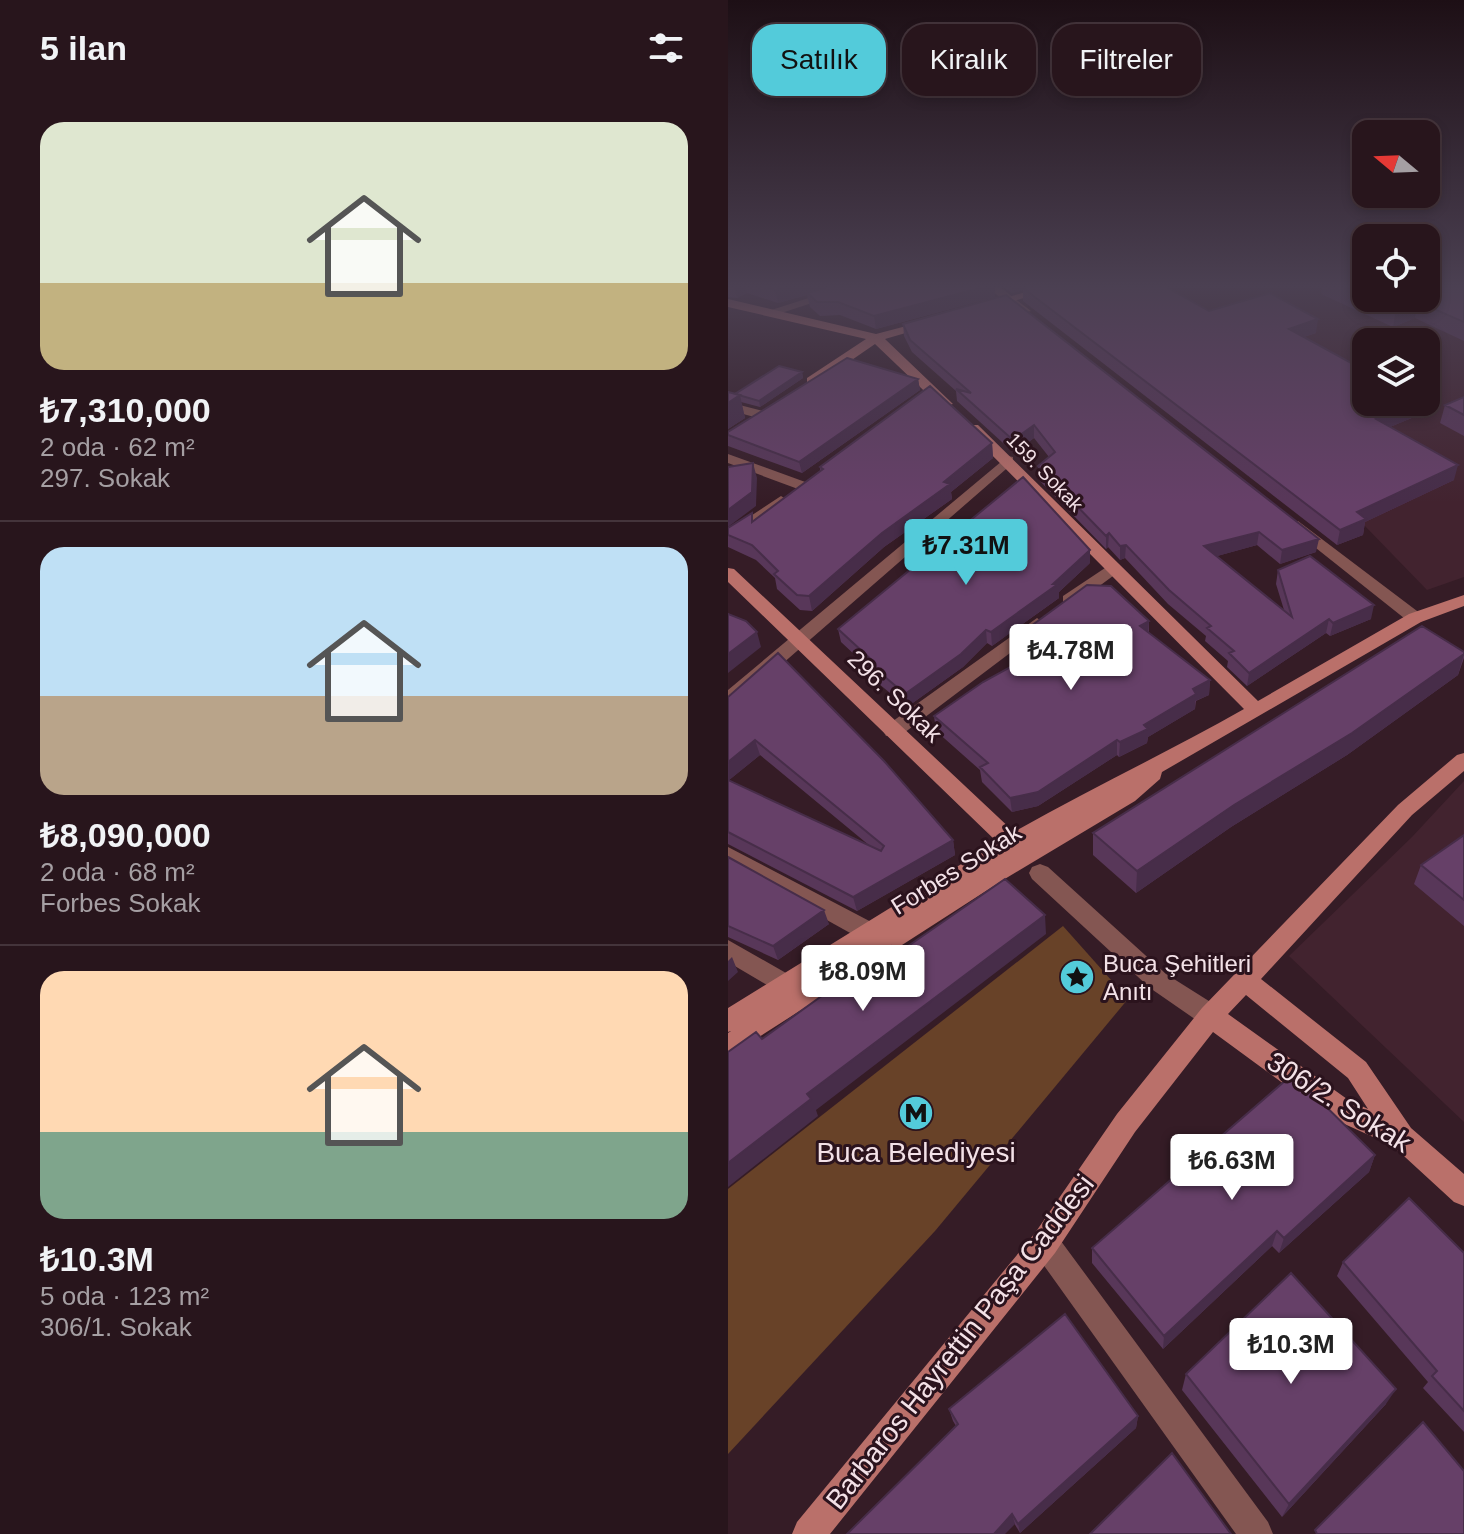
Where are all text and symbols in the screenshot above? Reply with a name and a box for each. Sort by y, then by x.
chip: Satılık [752,24,886,96]
chip: Kiralık [902,24,1036,96]
chip: Filtreler [1052,24,1201,96]
icon: filters [644,26,688,70]
text: 5 ilan [40,29,127,67]
north arrow [1352,120,1440,208]
map controls [1352,120,1440,416]
icon: home [292,174,436,318]
button: locate [1352,224,1440,312]
button: layers [1352,328,1440,416]
text: ₺7,310,000 [40,391,211,429]
street label: 159. Sokak [1002,428,1088,516]
text: 2 oda · 62 m² [40,432,195,462]
text: 297. Sokak [40,463,170,493]
pin: ₺7.31M [901,519,1031,587]
text: ₺7.31M [922,530,1010,560]
icon: home [292,599,436,743]
pin: ₺4.78M [1006,624,1136,692]
text: ₺4.78M [1027,635,1115,665]
street label: 296. Sokak [842,645,948,748]
text: ₺8,090,000 [40,816,211,854]
street label: Forbes Sokak [886,818,1027,920]
text: 2 oda · 68 m² [40,857,195,887]
text: Forbes Sokak [40,888,200,918]
pin: ₺8.09M [798,945,928,1013]
place label: Buca Şehitleri Anıtı [1103,950,1251,1005]
text: ₺8.09M [819,956,907,986]
place icon: Buca Şehitleri Anıtı [1058,958,1096,996]
icon: home [292,1023,436,1167]
street label: 306/2. Sokak [1261,1046,1417,1159]
metro station icon: Buca Belediyesi [897,1094,935,1132]
pin: ₺6.63M [1167,1134,1297,1202]
place label: Buca Belediyesi [816,1137,1016,1168]
text: ₺6.63M [1188,1145,1276,1175]
street label: Barbaros Hayrettin Paşa Caddesi [820,1169,1100,1515]
text: ₺10.3M [40,1240,154,1278]
text: 5 oda · 123 m² [40,1281,209,1311]
text: 306/1. Sokak [40,1312,192,1342]
pin: ₺10.3M [1226,1318,1356,1386]
text: ₺10.3M [1247,1329,1335,1359]

